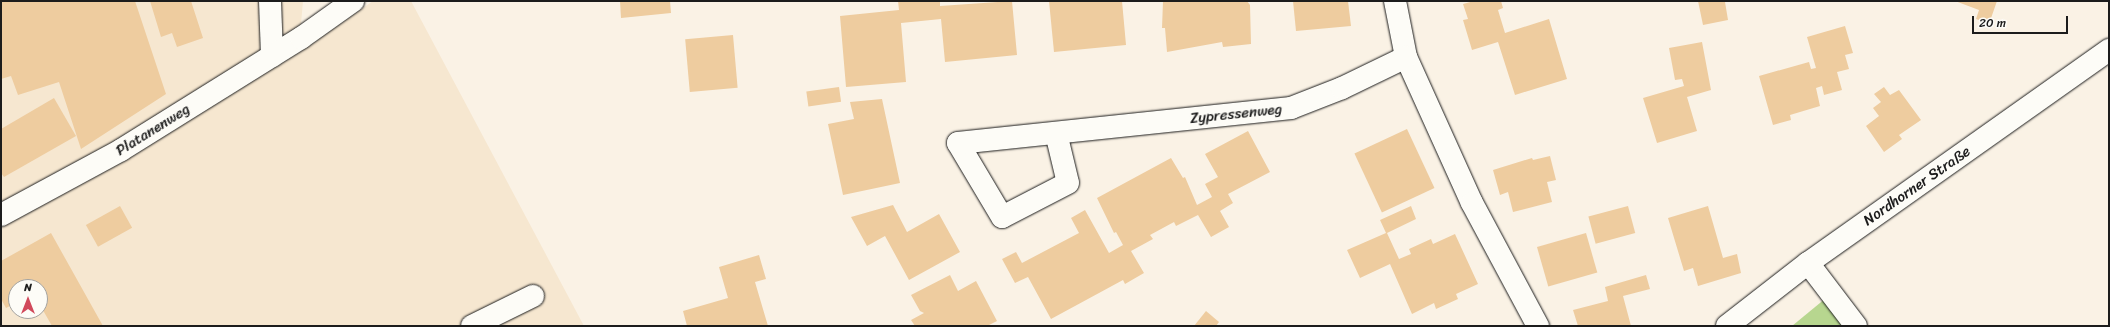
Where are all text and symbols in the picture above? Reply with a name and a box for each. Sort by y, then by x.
scale bar [1974,8,2070,34]
text: 20 m [1979,12,2006,34]
street label: Platanenweg [113,100,193,160]
street label: Zypressenweg [1189,100,1283,128]
street label: Nordhorner Straße [1860,142,1974,230]
text: N [24,278,32,297]
north arrow [8,279,48,319]

